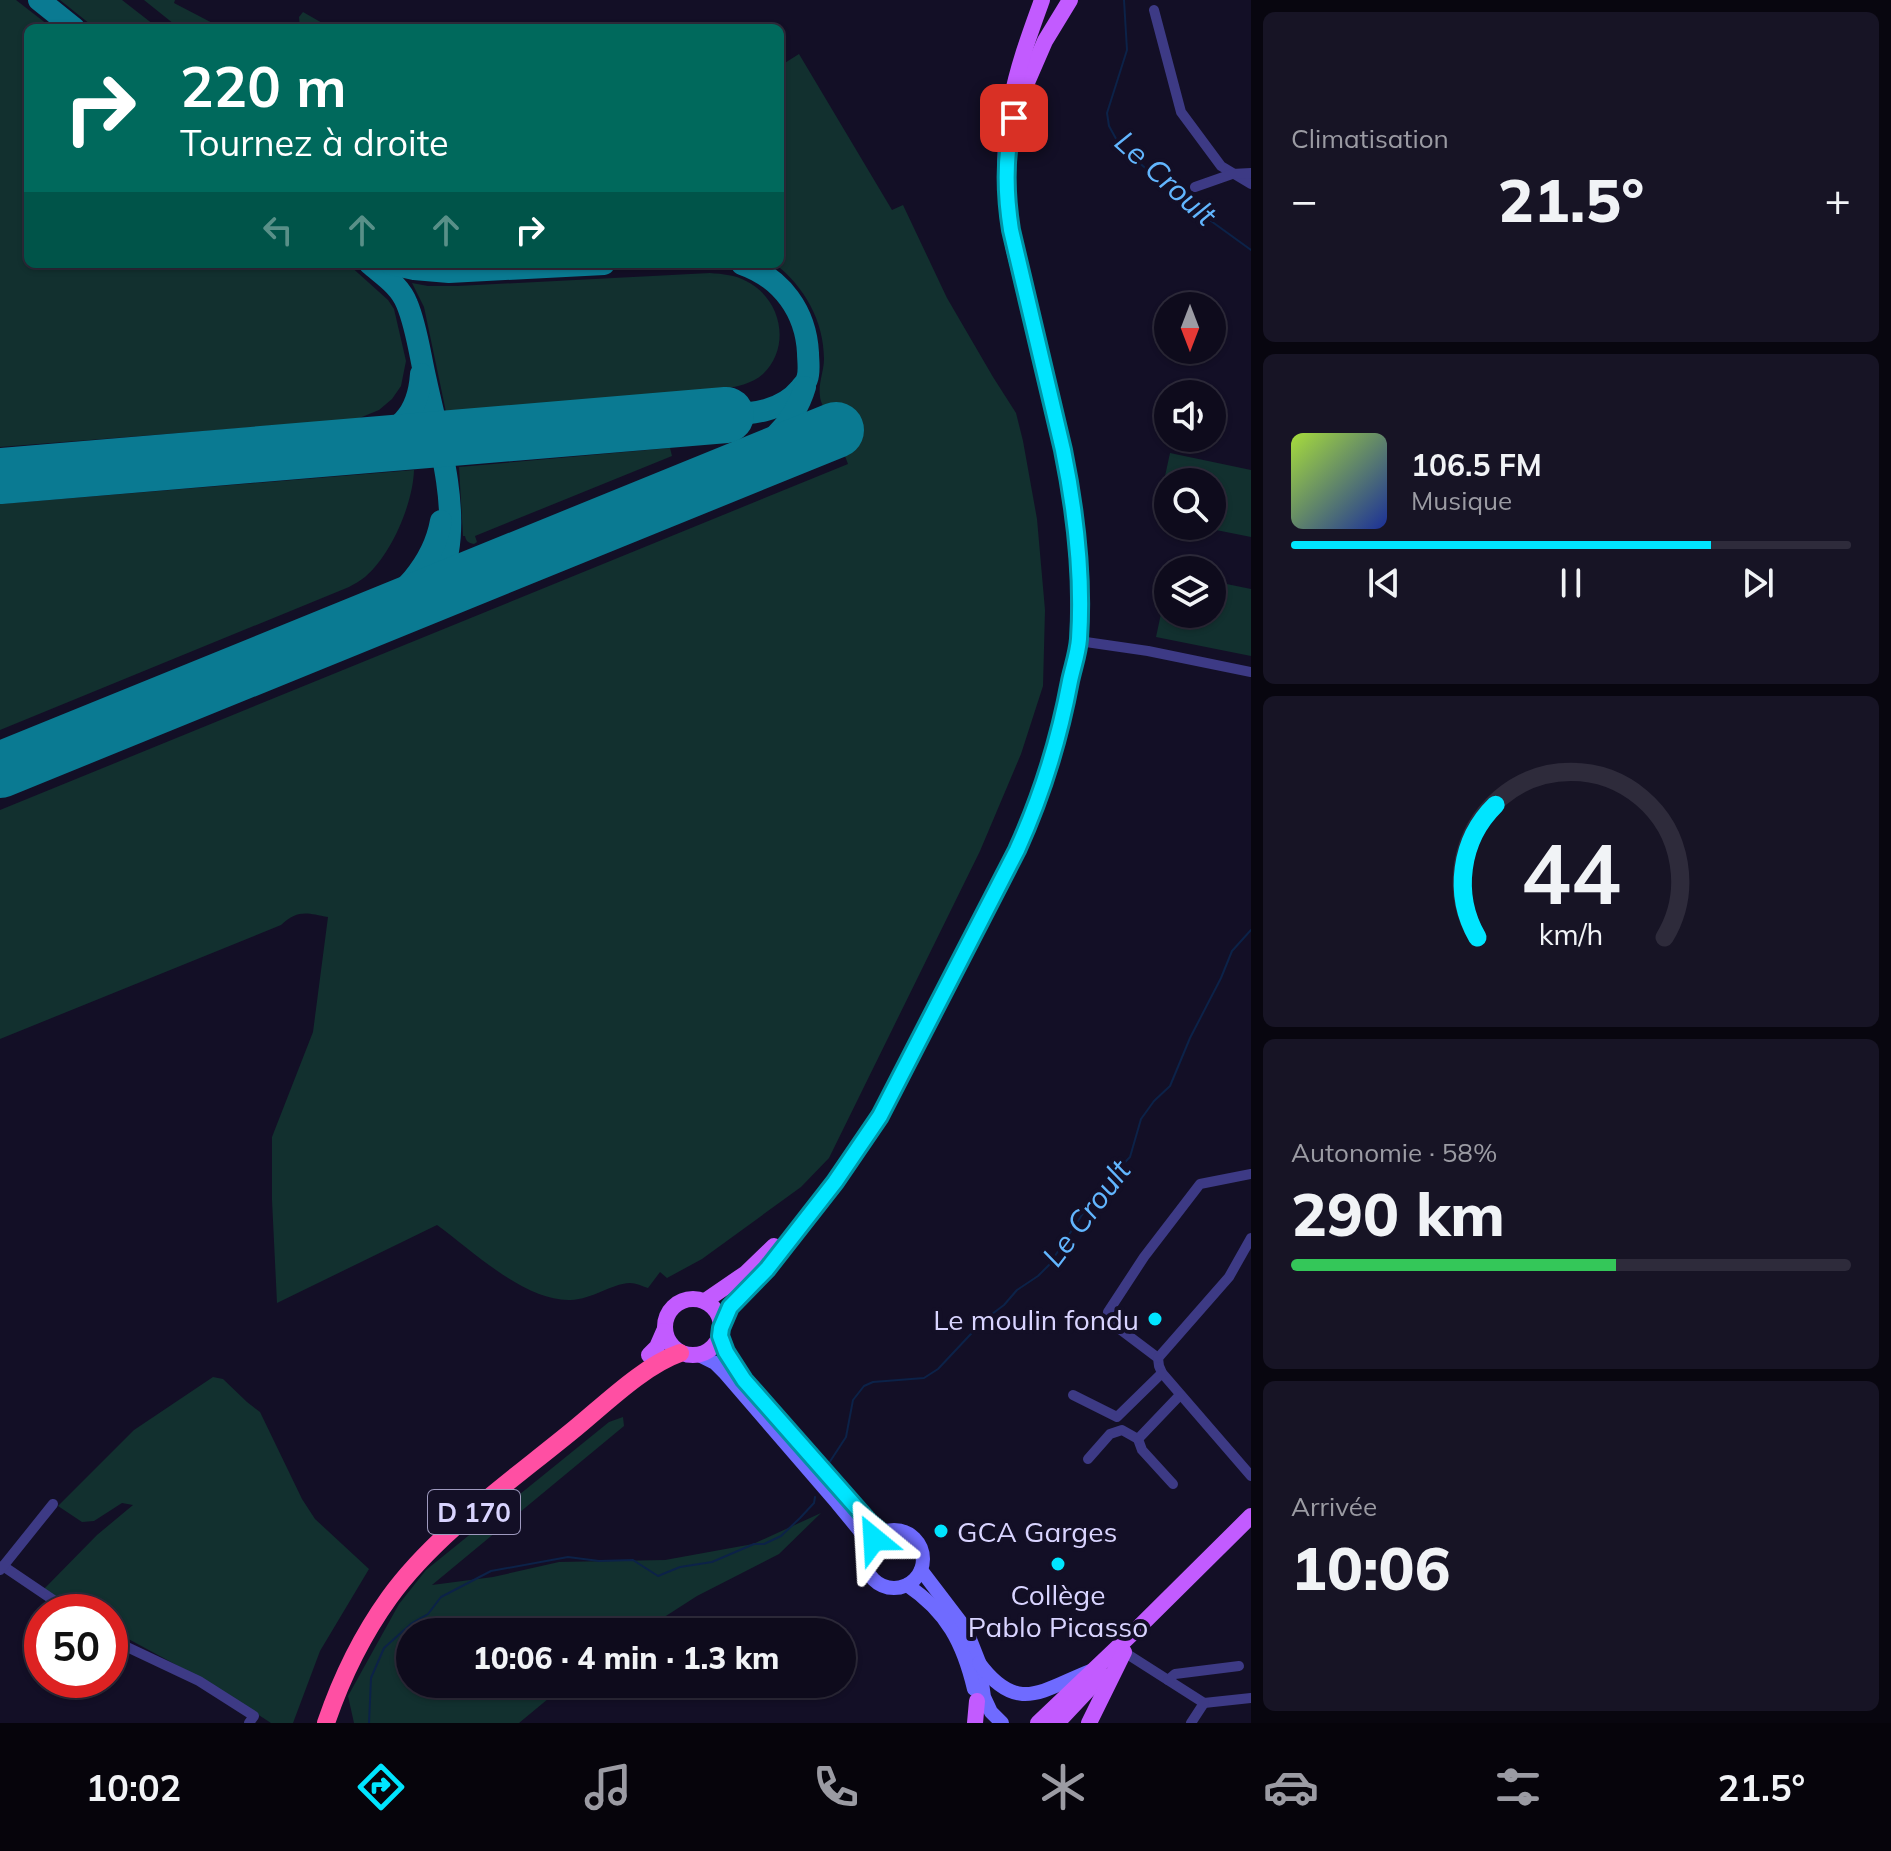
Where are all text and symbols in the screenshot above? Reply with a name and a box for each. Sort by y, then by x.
text: 220 m [180,51,347,121]
icon: right [48,56,152,160]
pin [980,84,1048,152]
icon: arrive [992,96,1036,140]
text: Tournez à droite [180,120,449,165]
text: Climatisation [1291,122,1449,155]
water label: Le Croult [1107,123,1226,234]
text: 21.5° [1498,162,1644,237]
text: − [1291,172,1317,227]
text: + [1825,172,1851,227]
icon: left [256,208,300,252]
icon: ahead [340,208,384,252]
icon: ahead [424,208,468,252]
icon: right [508,208,552,252]
north arrow [1154,292,1226,364]
map controls [1154,292,1226,628]
button: sound [1154,380,1226,452]
text: 106.5 FM [1411,446,1542,484]
button: search [1154,468,1226,540]
text: Musique [1411,484,1512,517]
button: layers [1154,556,1226,628]
icon: previous [1362,561,1406,605]
icon: pause [1549,561,1593,605]
icon: next [1736,561,1780,605]
text: 44 [1521,819,1621,924]
text: km/h [1539,916,1603,952]
text: Autonomie · 58% [1291,1136,1497,1169]
water label: Le Croult [1034,1151,1139,1274]
text: 290 km [1291,1176,1505,1251]
place label: Le moulin fondu [933,1302,1139,1337]
marker: Le moulin fondu [1146,1310,1164,1328]
road number: D 170 [428,1490,520,1534]
text: Arrivée [1291,1490,1377,1523]
position arrow [832,1497,916,1581]
place label: GCA Garges [957,1514,1117,1549]
marker: GCA Garges [932,1522,950,1540]
text: 10:06 [1291,1530,1451,1605]
marker: Collège Pablo Picasso [1049,1555,1067,1573]
place label: Collège Pablo Picasso [968,1577,1148,1644]
speed limit sign: 50 [24,1594,128,1698]
text: 10:06 · 4 min · 1.3 km [473,1639,779,1677]
icon: directions [353,1759,409,1815]
icon: music [580,1759,636,1815]
icon: phone [808,1759,864,1815]
icon: climate [1035,1759,1091,1815]
icon: car [1263,1759,1319,1815]
icon: filters [1490,1759,1546,1815]
text: 10:02 [86,1765,181,1810]
text: 21.5° [1718,1765,1805,1810]

